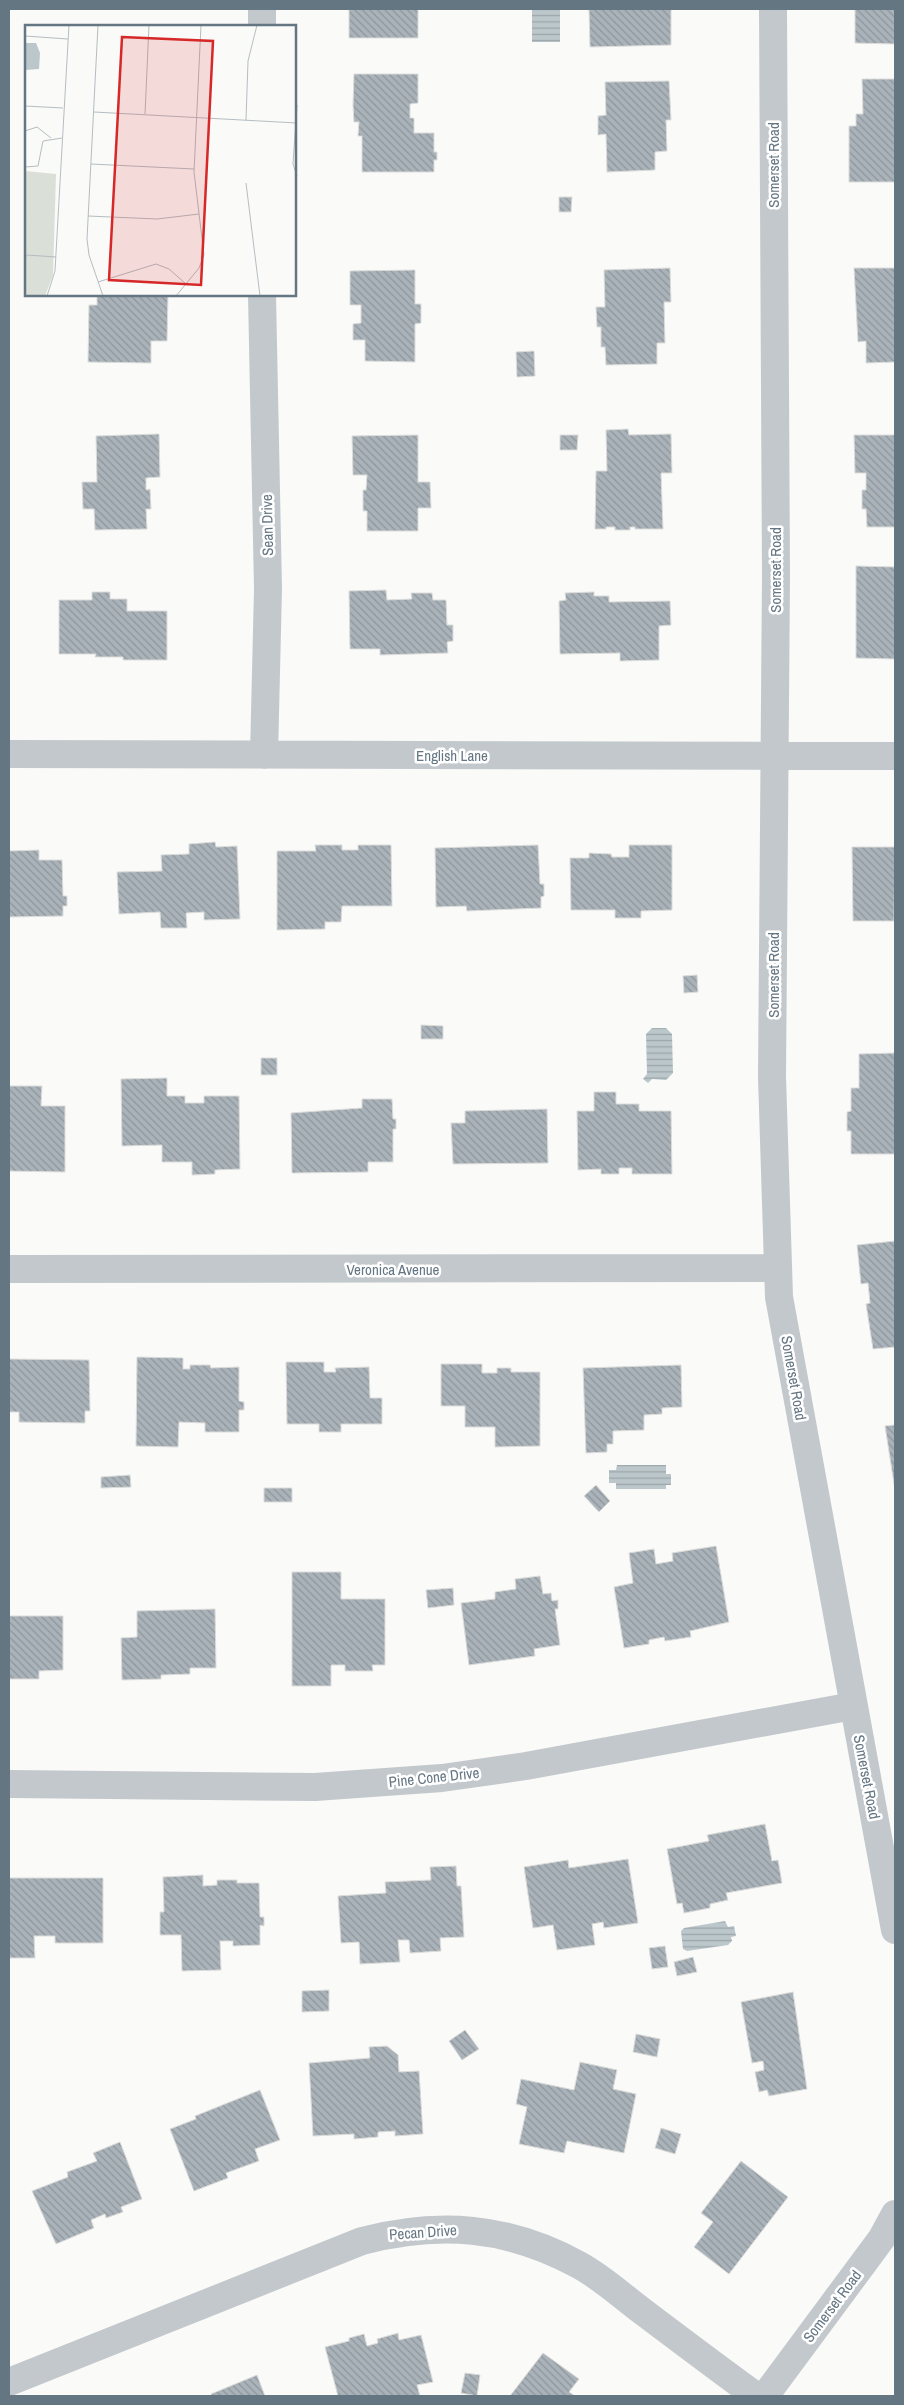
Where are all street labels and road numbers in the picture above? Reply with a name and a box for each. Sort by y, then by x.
street label: Somerset Road [763,122,784,208]
street label: Sean Drive [256,494,278,556]
street label: Somerset Road [765,527,786,613]
street label: English Lane [416,745,488,766]
street label: Somerset Road [763,932,784,1018]
street label: Veronica Avenue [347,1259,440,1280]
street label: Somerset Road [776,1334,812,1422]
street label: Somerset Road [849,1733,885,1821]
street label: Pine Cone Drive [388,1762,480,1792]
street label: Pecan Drive [389,2219,458,2245]
street label: Somerset Road [798,2266,866,2346]

